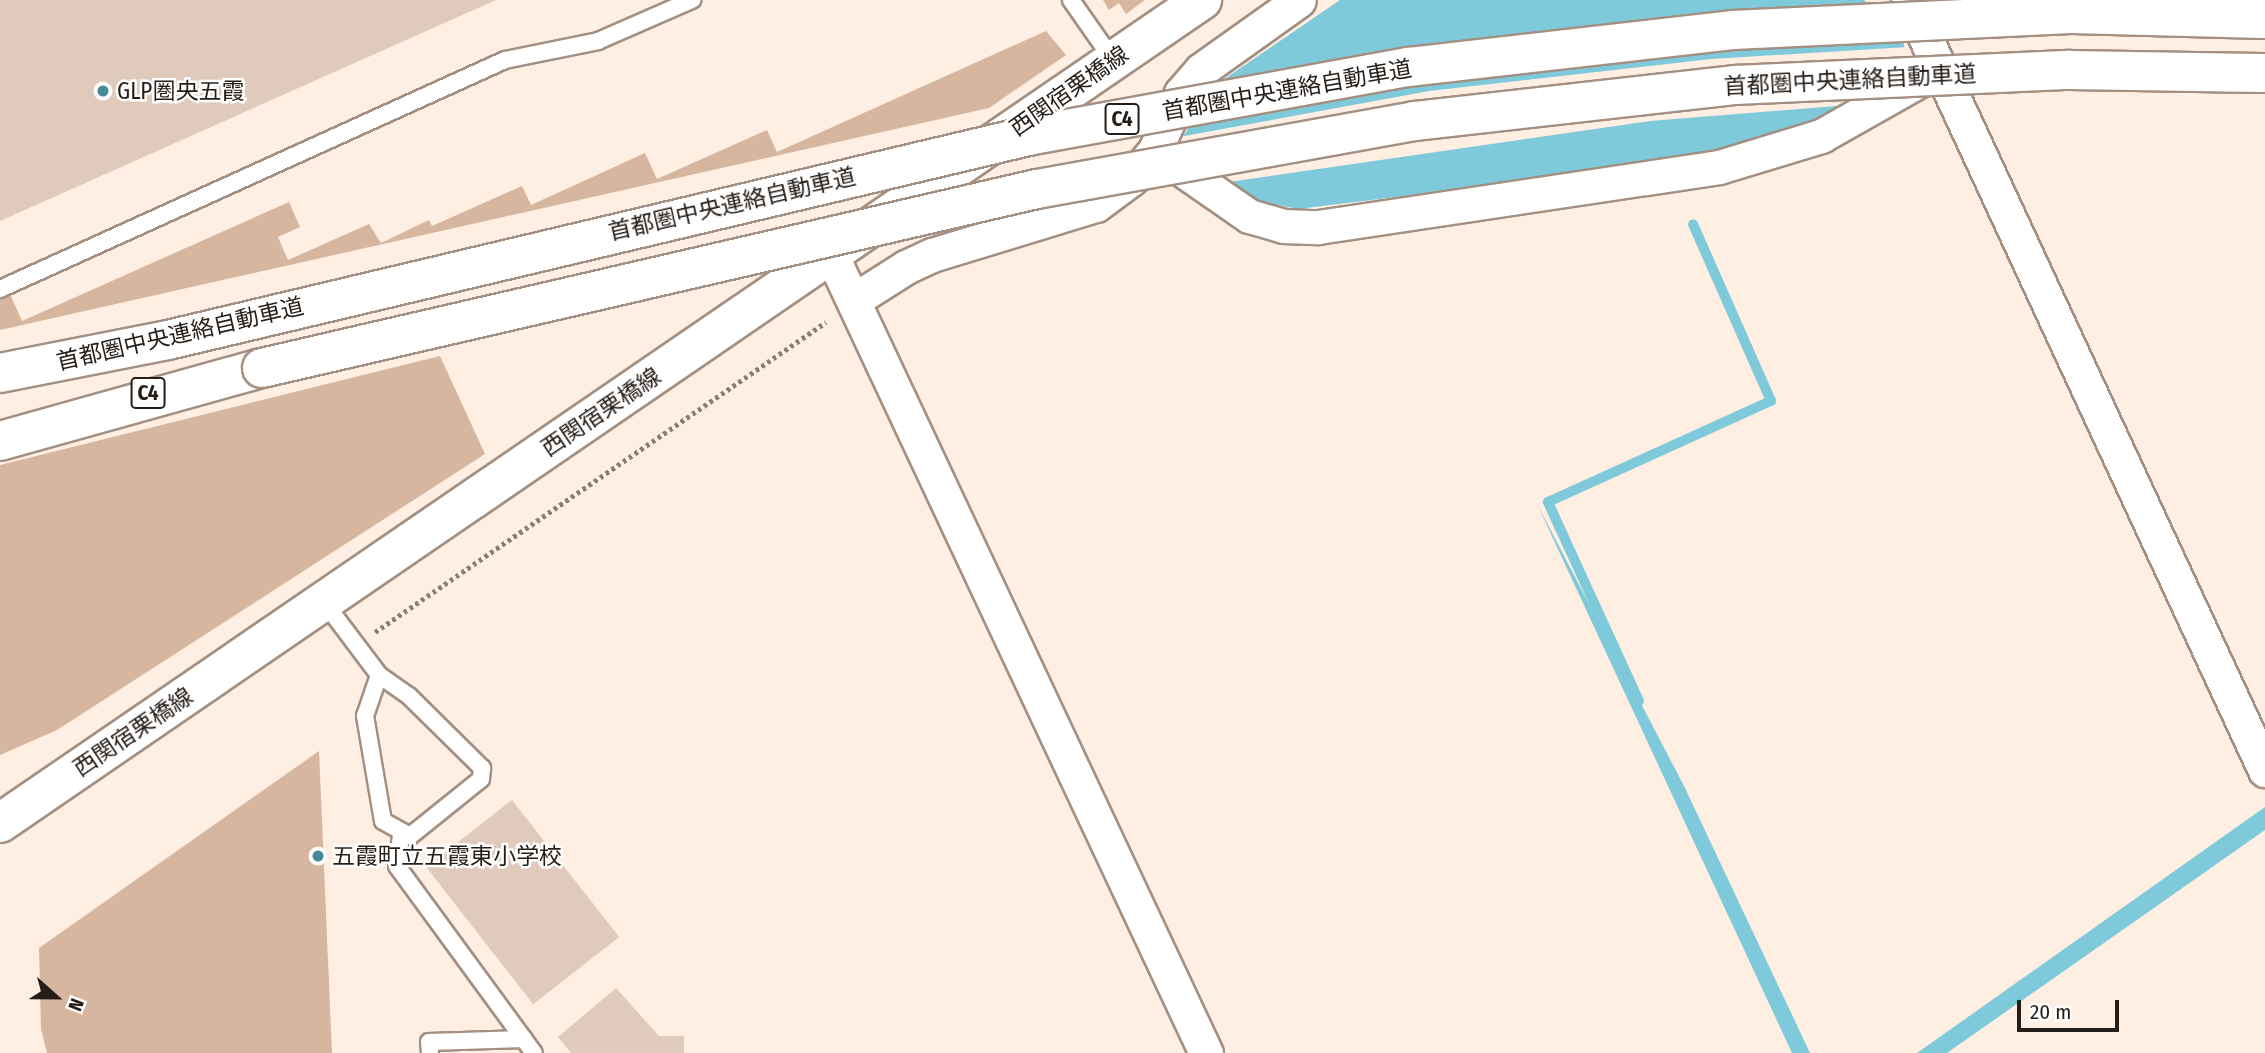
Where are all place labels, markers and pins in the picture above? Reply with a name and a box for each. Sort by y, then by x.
place label: GLP圏央五霞 [117,77,244,105]
marker: GLP圏央五霞 [95,83,111,99]
place label: 五霞町立五霞東小学校 [332,842,562,870]
marker: 五霞町立五霞東小学校 [310,848,326,864]

